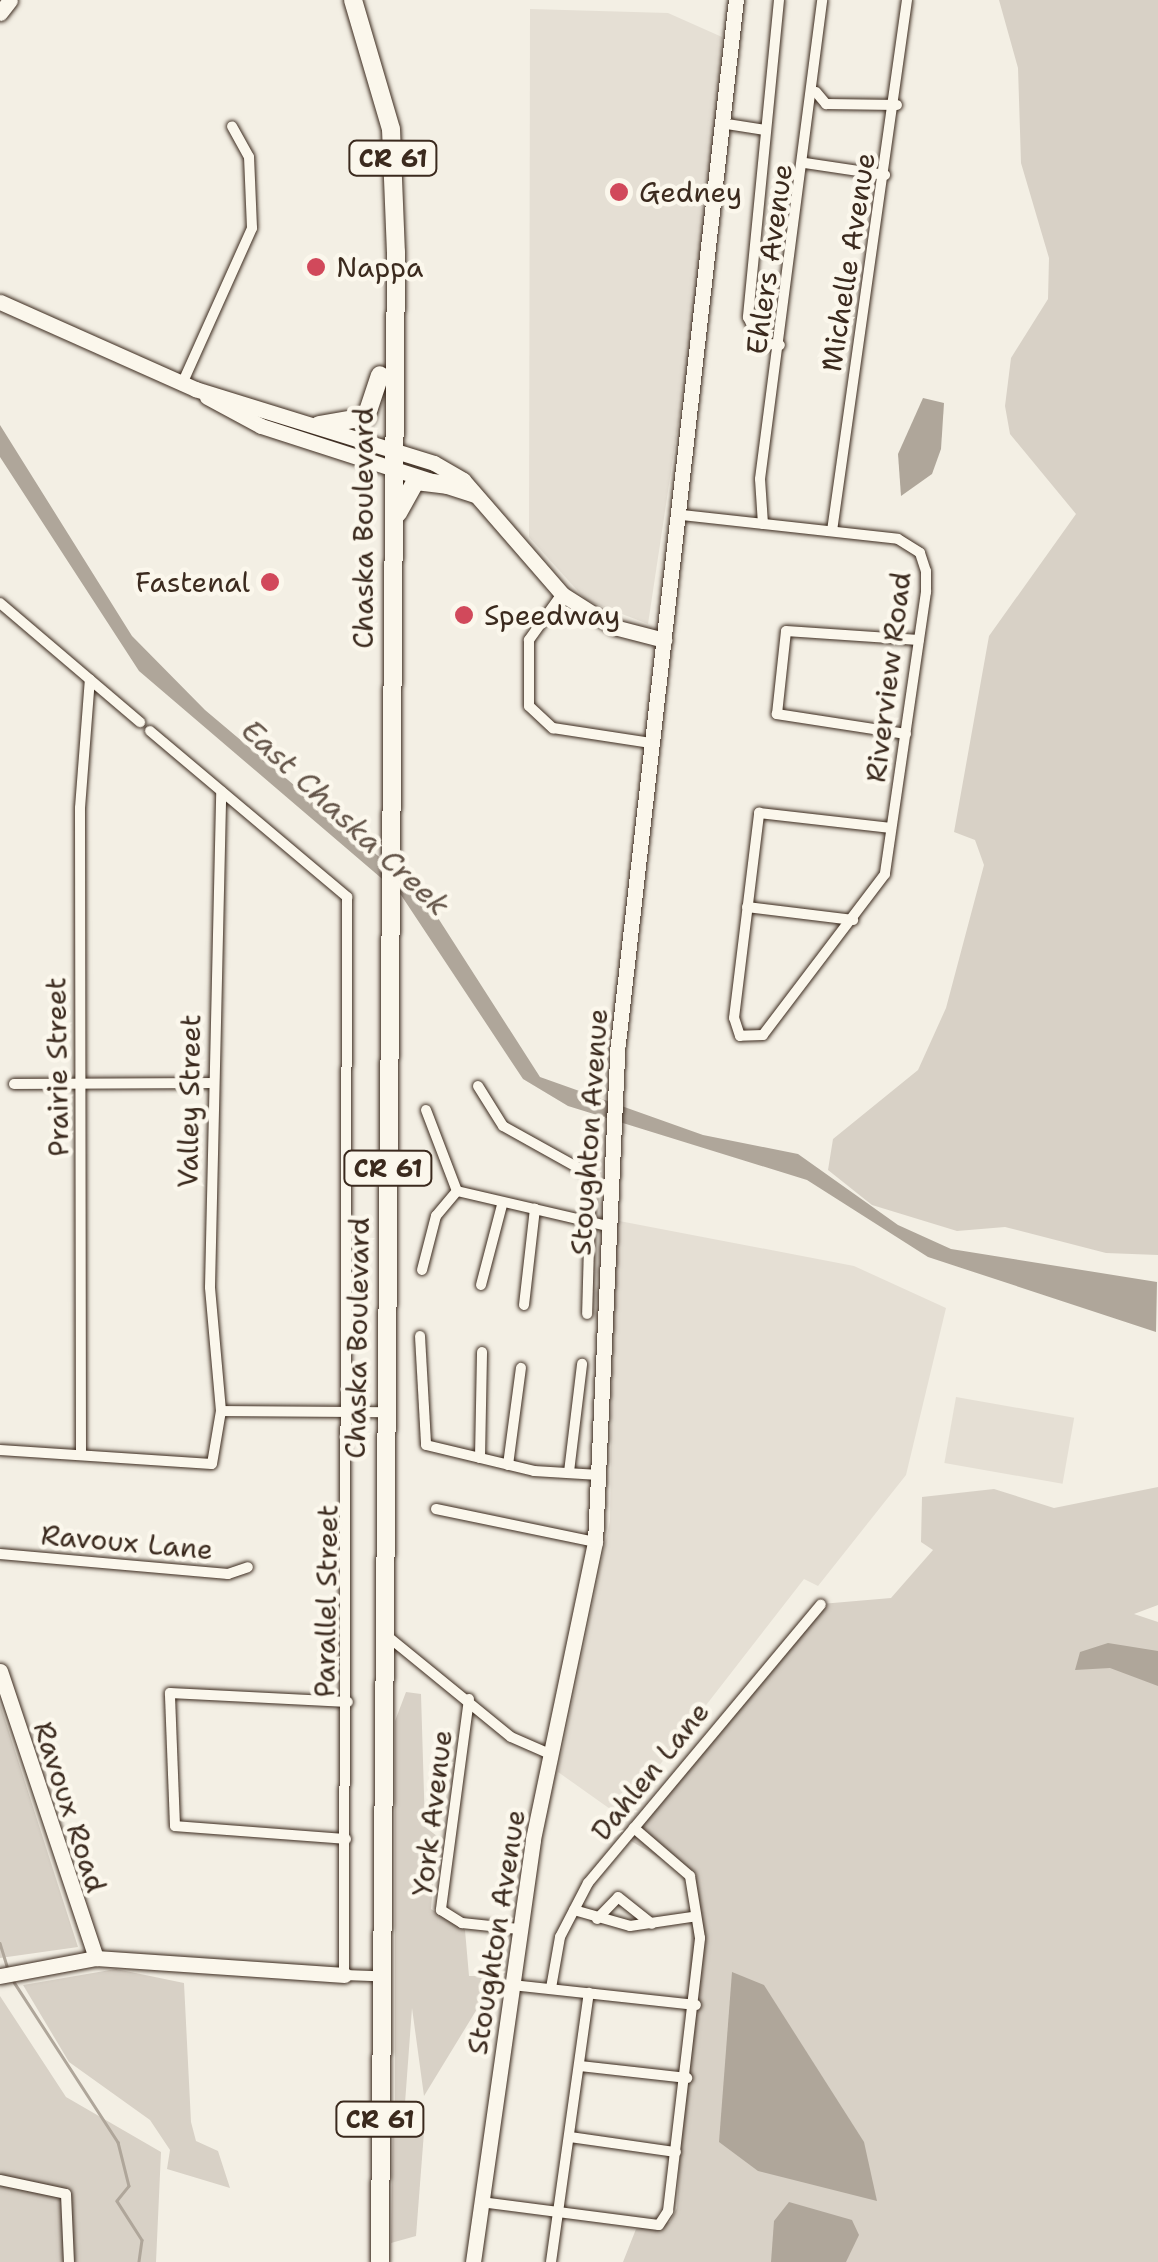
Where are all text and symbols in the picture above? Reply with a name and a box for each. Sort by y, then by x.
road number: CR 61 [348,138,438,178]
street label: Michelle Avenue [814,150,882,374]
street label: Ehlers Avenue [739,162,799,356]
place label: Gedney [639,175,742,209]
marker: Gedney [608,181,630,203]
place label: Nappa [336,250,423,284]
marker: Nappa [305,256,327,278]
street label: Chaska Boulevard [346,407,380,649]
place label: Fastenal [135,565,250,599]
street label: Riverview Road [858,570,918,784]
marker: Fastenal [259,571,281,593]
place label: Speedway [484,598,620,632]
marker: Speedway [453,604,475,626]
water label: East Chaska Creek [233,712,457,924]
street label: Prairie Street [39,977,75,1157]
street label: Stoughton Avenue [564,1007,614,1257]
street label: Valley Street [171,1014,207,1188]
road number: CR 61 [343,1148,433,1188]
street label: Chaska Boulevard [338,1217,376,1459]
street label: Parallel Street [308,1504,344,1698]
street label: Ravoux Lane [40,1518,214,1566]
street label: Dahlen Lane [584,1695,716,1847]
street label: Ravoux Road [27,1717,113,1897]
street label: York Avenue [405,1728,459,1898]
street label: Stoughton Avenue [460,1807,532,2057]
road number: CR 61 [335,2099,425,2139]

